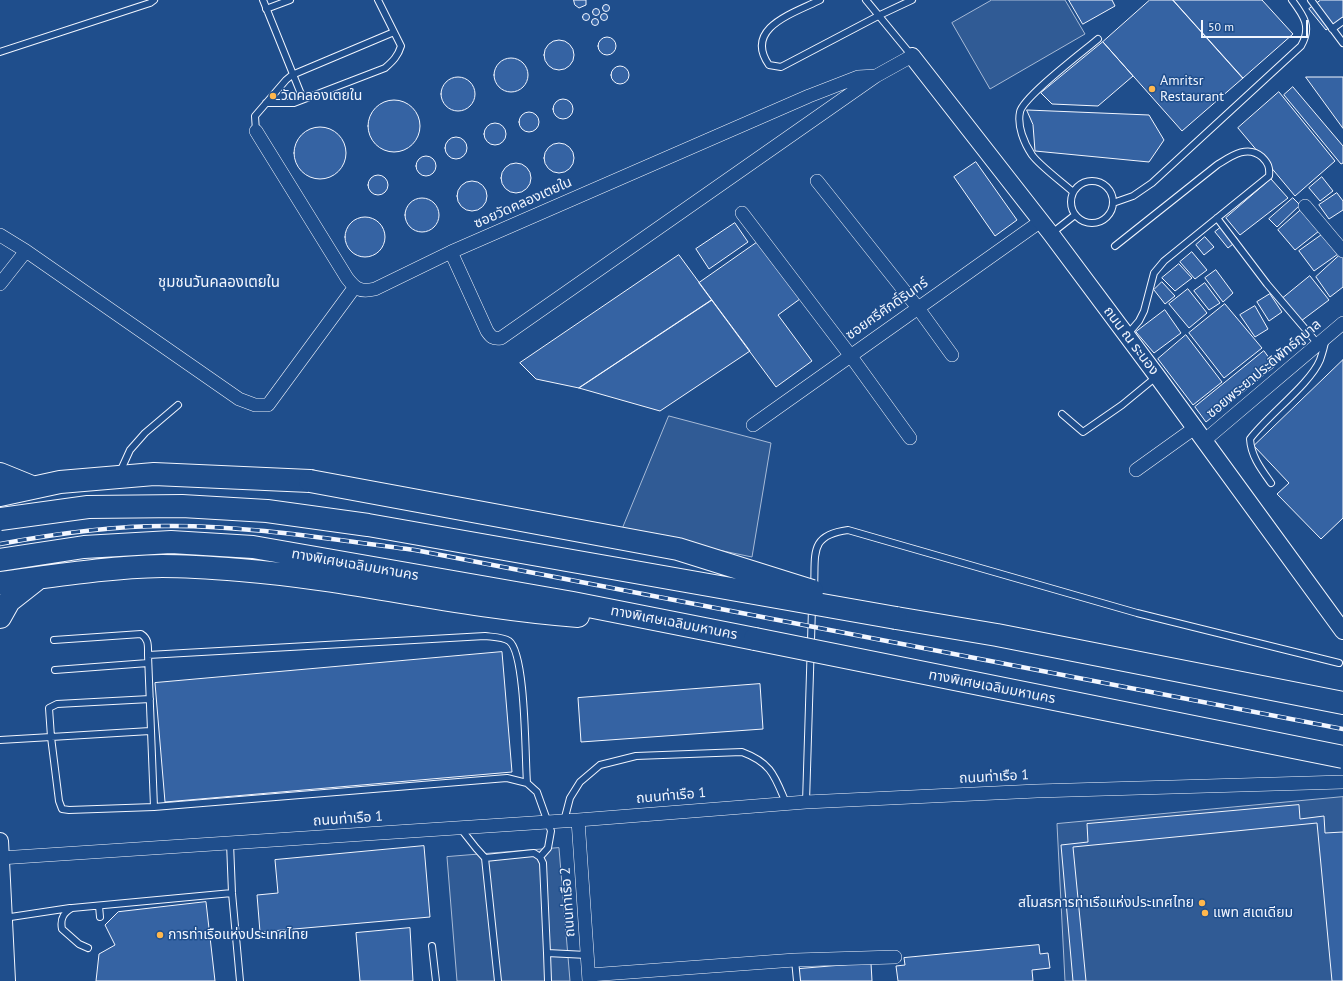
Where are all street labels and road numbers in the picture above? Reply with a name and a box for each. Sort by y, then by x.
street label: ซอยวัดคลองเตยใน [471,174,575,232]
street label: ซอยศรีศักดิ์รินทร์ [843,274,931,344]
street label: ถนน ณ ระนอง [1100,303,1162,379]
street label: ซอยพระยาประดิพัทธ์ภูบาล [1203,316,1325,422]
street label: ทางพิเศษเฉลิมมหานคร [290,546,420,584]
street label: ทางพิเศษเฉลิมมหานคร [609,602,739,644]
street label: ทางพิเศษเฉลิมมหานคร [927,666,1057,708]
street label: ถนนท่าเรือ 1 [959,767,1029,787]
street label: ถนนท่าเรือ 1 [635,785,707,807]
street label: ถนนท่าเรือ 1 [312,808,384,830]
street label: ถนนท่าเรือ 2 [557,866,579,938]

